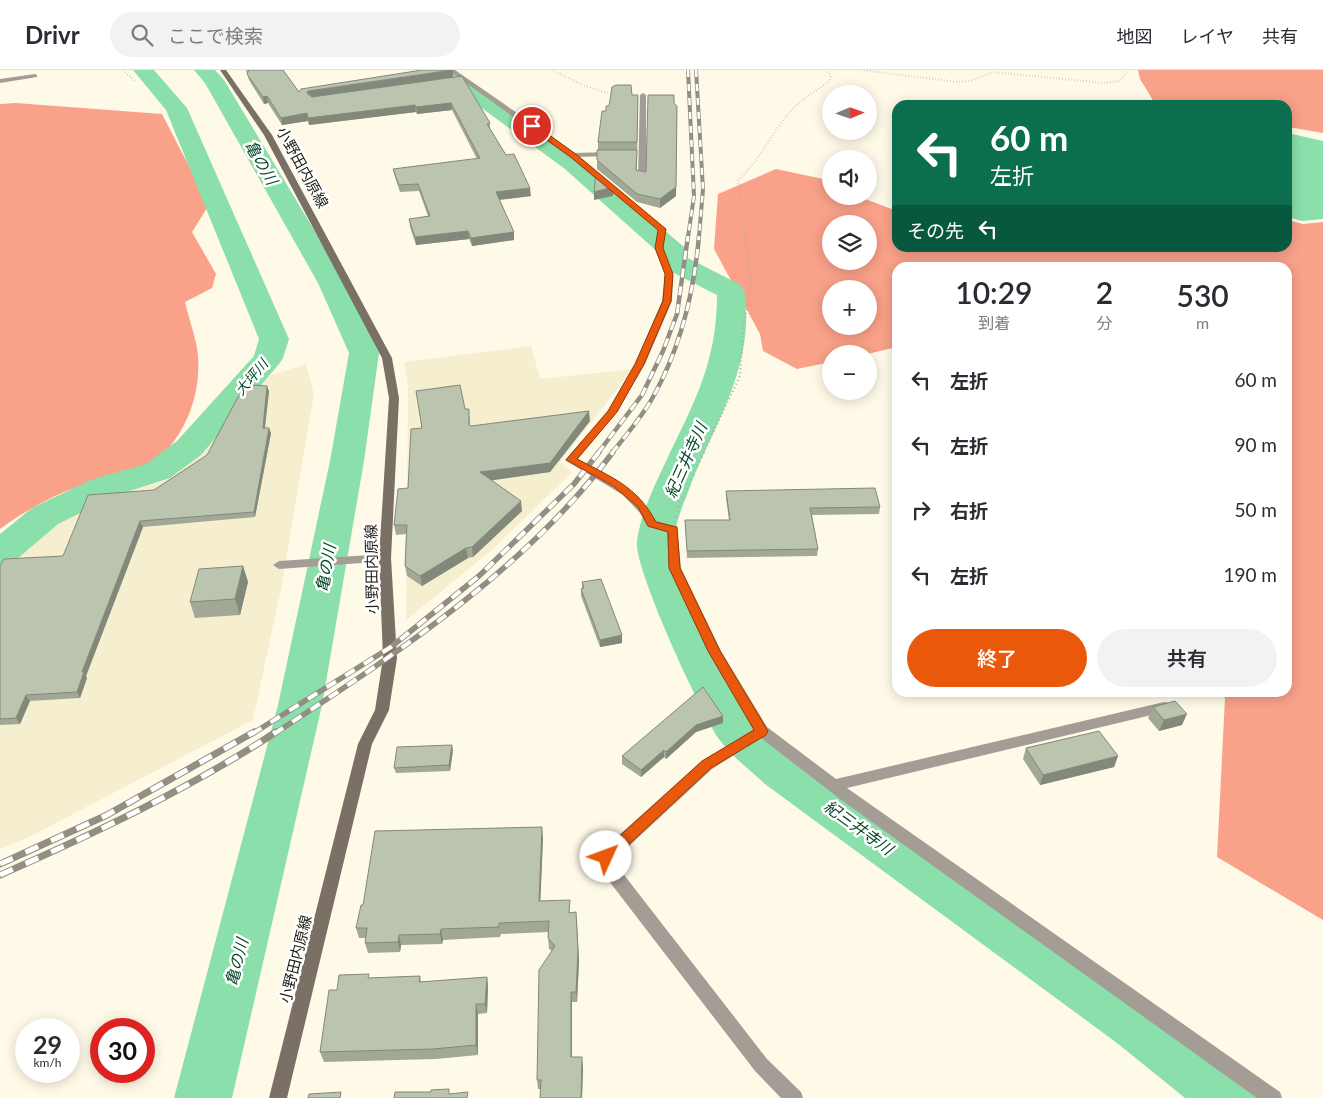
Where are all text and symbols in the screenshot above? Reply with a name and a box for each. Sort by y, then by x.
search box [110,12,460,57]
text: Drivr [25,20,80,49]
icon: search [128,21,156,49]
text: ここで検索 [168,24,263,47]
text: 地図 [1117,25,1153,47]
text: レイヤ [1181,25,1234,47]
text: 共有 [1262,25,1298,47]
north arrow [822,85,878,140]
map controls [822,85,877,400]
pin [511,105,553,147]
icon: arrive [518,112,546,140]
text: 60 m [990,116,1068,158]
icon: left [907,120,972,185]
street label: 小野田内原線 [273,123,333,211]
water label: 亀の川 [242,136,283,189]
button: sound [822,150,877,205]
text: 左折 [990,162,1034,189]
button: layers [822,215,877,270]
icon: left [974,215,1002,243]
text: その先 [907,219,964,242]
text: 10:29 [955,274,1033,310]
text: 2 [1096,274,1113,310]
text: 530 [1176,277,1229,313]
button: + [822,280,877,335]
text: 到着 [978,313,1010,332]
text: 分 [1096,313,1113,332]
text: m [1196,313,1209,332]
button: − [822,345,877,400]
water label: 大坪川 [231,354,272,399]
icon: left [907,366,935,394]
text: 60 m [1234,368,1277,391]
text: 左折 [950,369,988,392]
water label: 紀三井寺川 [660,418,711,500]
icon: left [907,431,935,459]
text: 90 m [1234,433,1277,456]
text: 左折 [950,434,988,457]
icon: right [907,496,935,524]
text: 50 m [1234,498,1277,521]
text: 右折 [950,499,988,522]
street label: 小野田内原線 [361,524,381,614]
water label: 亀の川 [311,541,339,593]
icon: left [907,561,935,589]
text: 190 m [1223,563,1277,586]
text: 左折 [950,564,988,587]
button: 終了 [907,629,1087,687]
button: 共有 [1097,629,1277,687]
water label: 紀三井寺川 [821,796,899,859]
position arrow [579,830,631,882]
street label: 小野田内原線 [275,913,315,1005]
water label: 亀の川 [221,934,252,988]
speed limit sign: 30 [90,1018,155,1083]
text: 29 [33,1029,62,1059]
text: km/h [33,1055,62,1070]

